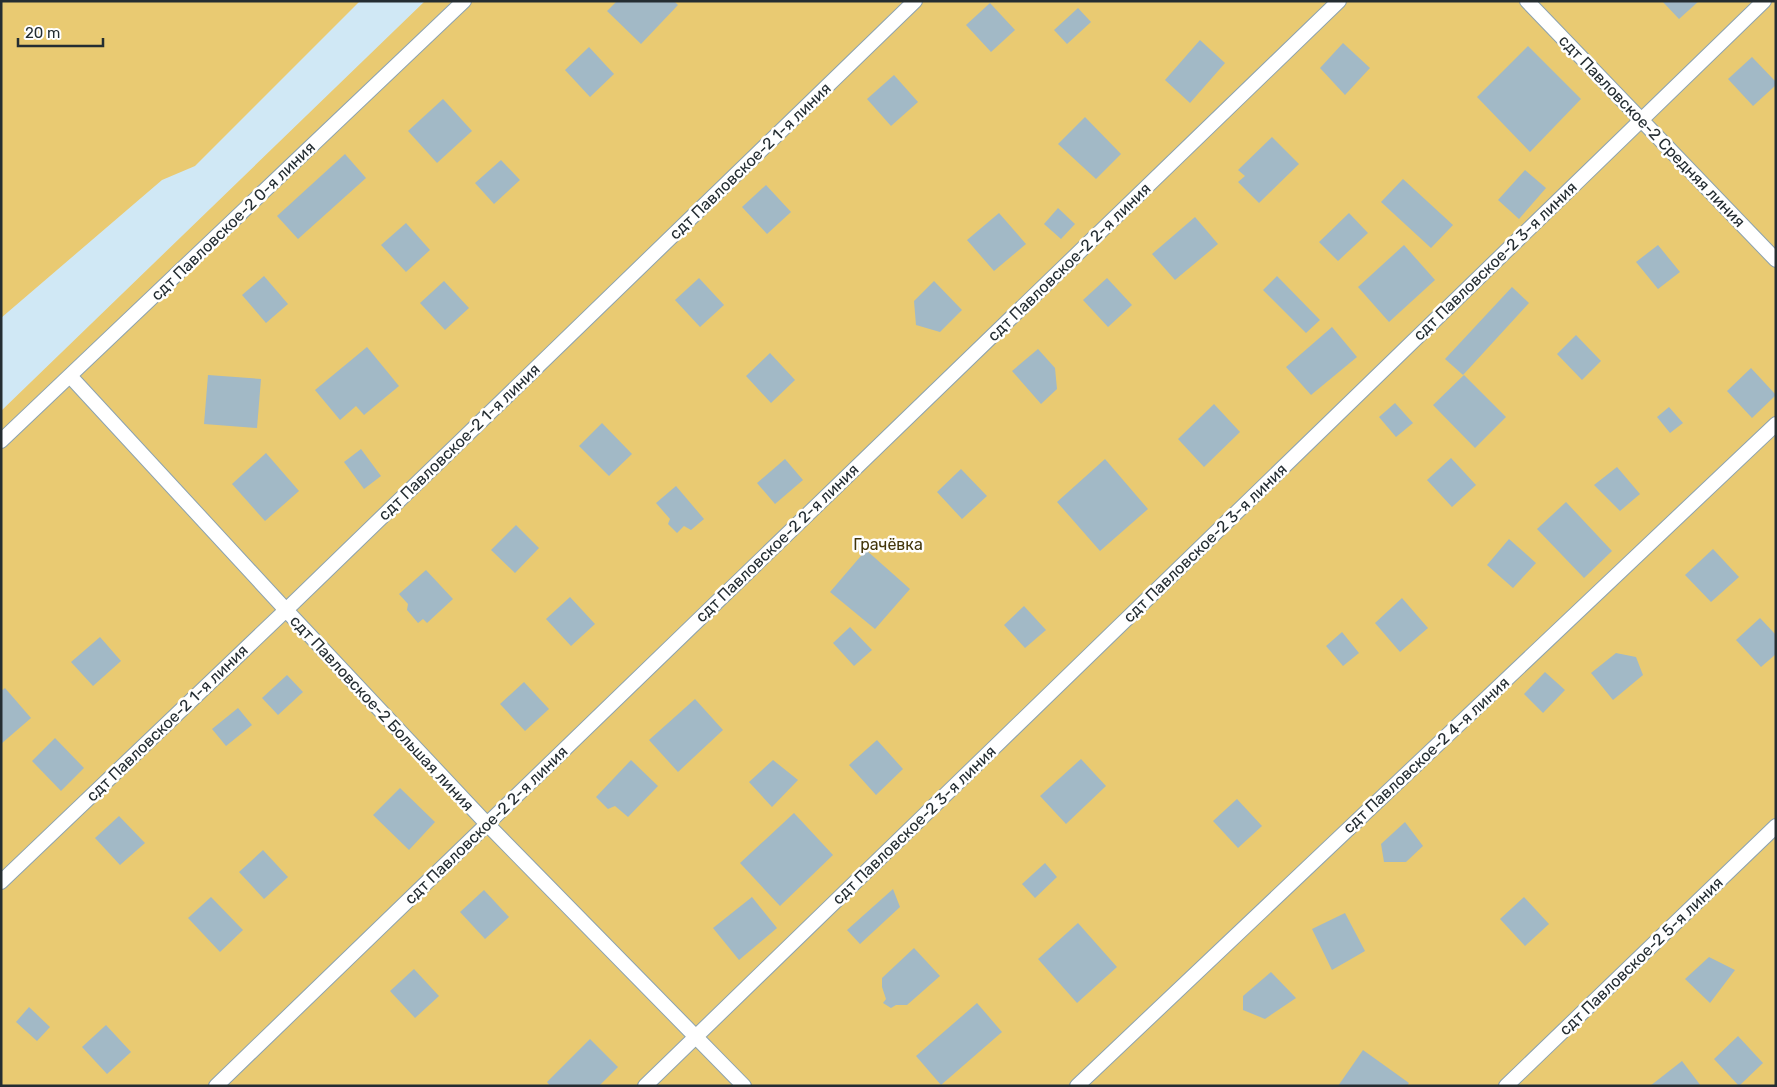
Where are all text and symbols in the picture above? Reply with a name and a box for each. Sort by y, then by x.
scale bar [18,15,102,47]
text: 20 m [25,24,60,42]
street label: сдт Павловское-2 Средняя линия [1555,31,1749,231]
street label: сдт Павловское-2 1-я линия [665,79,835,243]
street label: сдт Павловское-2 0-я линия [147,138,319,304]
street label: сдт Павловское-2 3-я линия [1409,178,1581,344]
street label: сдт Павловское-2 2-я линия [983,179,1155,345]
street label: сдт Павловское-2 1-я линия [374,360,544,524]
street label: сдт Павловское-2 2-я линия [691,460,863,626]
street label: сдт Павловское-2 3-я линия [1119,460,1291,626]
park label: Грачёвка [853,535,923,554]
street label: сдт Павловское-2 Большая линия [286,611,478,815]
street label: сдт Павловское-2 1-я линия [82,641,252,805]
street label: сдт Павловское-2 4-я линия [1339,673,1513,837]
street label: сдт Павловское-2 2-я линия [400,742,572,908]
street label: сдт Павловское-2 3-я линия [828,742,1000,908]
street label: сдт Павловское-2 5-я линия [1555,873,1727,1039]

